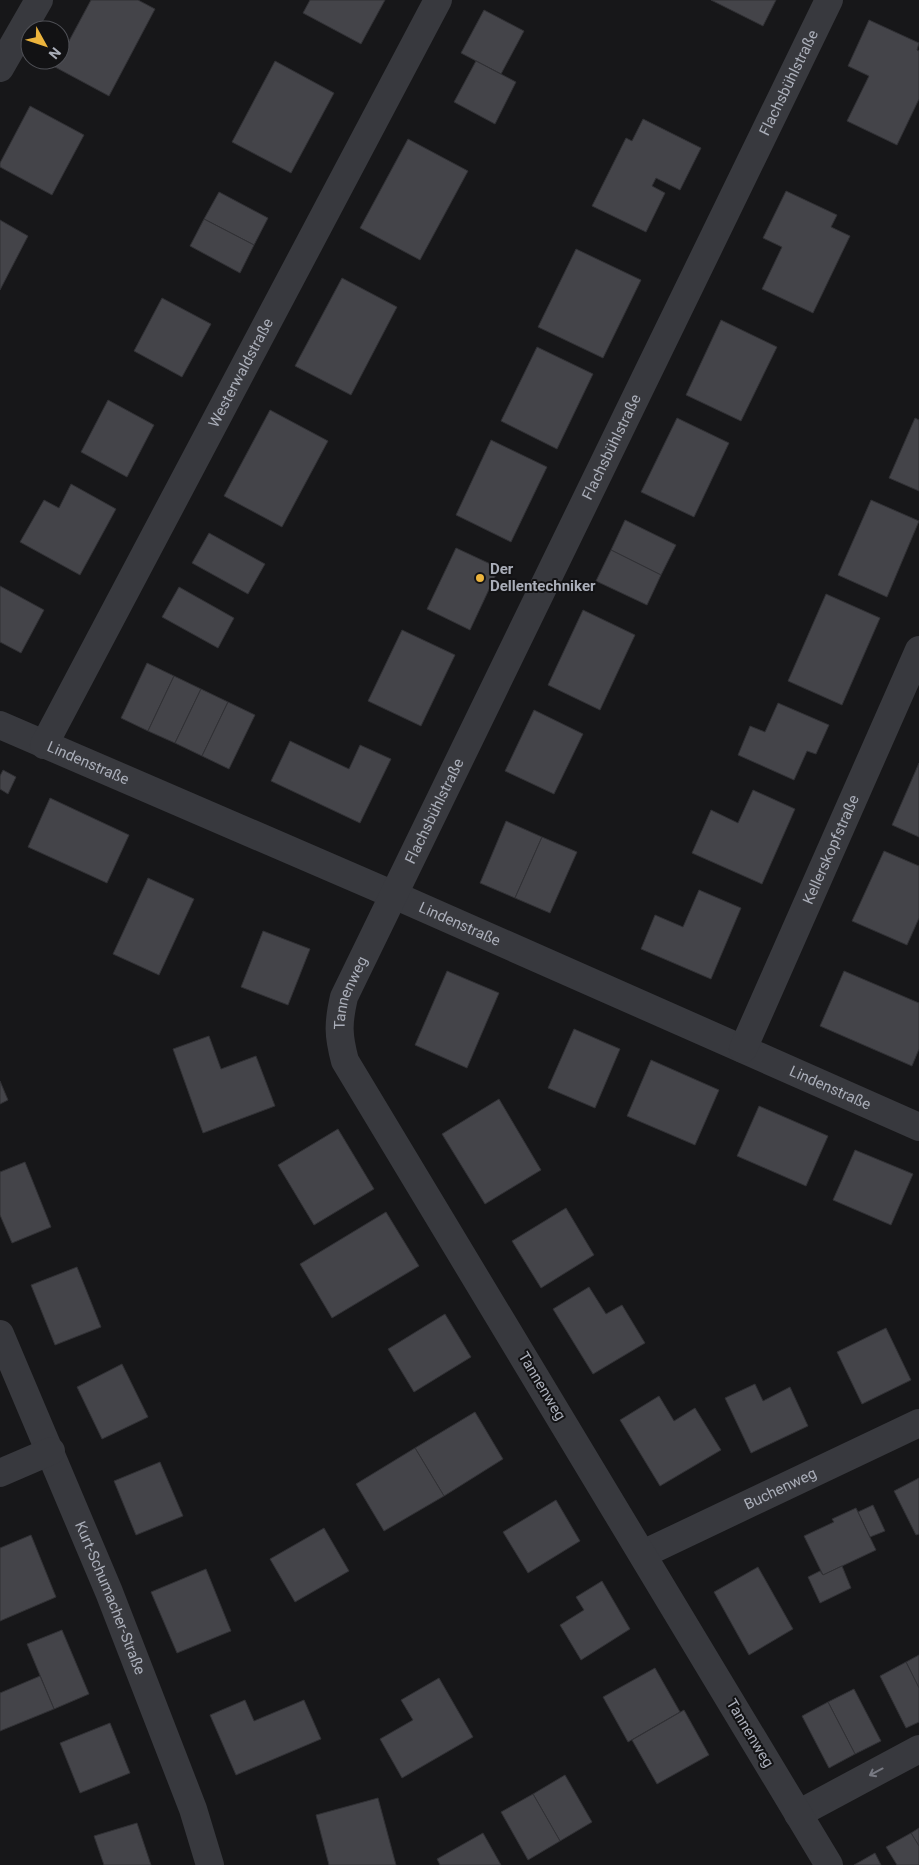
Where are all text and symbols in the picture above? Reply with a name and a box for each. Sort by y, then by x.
north arrow [20,20,70,70]
street label: Flachsbühlstraße [755,27,822,138]
text: N [46,44,64,62]
street label: Westerwaldstraße [205,315,277,431]
street label: Flachsbühlstraße [578,391,645,503]
place label: Der Dellentechniker [490,560,596,595]
marker: Der Dellentechniker [474,572,486,584]
street label: Lindenstraße [44,737,132,789]
street label: Flachsbühlstraße [401,755,468,867]
street label: Kellerskopfstraße [799,792,863,907]
street label: Lindenstraße [416,898,503,950]
street label: Tannenweg [331,953,371,1030]
street label: Lindenstraße [787,1062,874,1114]
street label: Tannenweg [515,1348,569,1424]
street label: Buchenweg [741,1464,819,1514]
street label: Kurt-Schumacher-Straße [71,1519,149,1677]
street label: Tannenweg [723,1695,777,1771]
one-way arrow [869,1768,884,1777]

